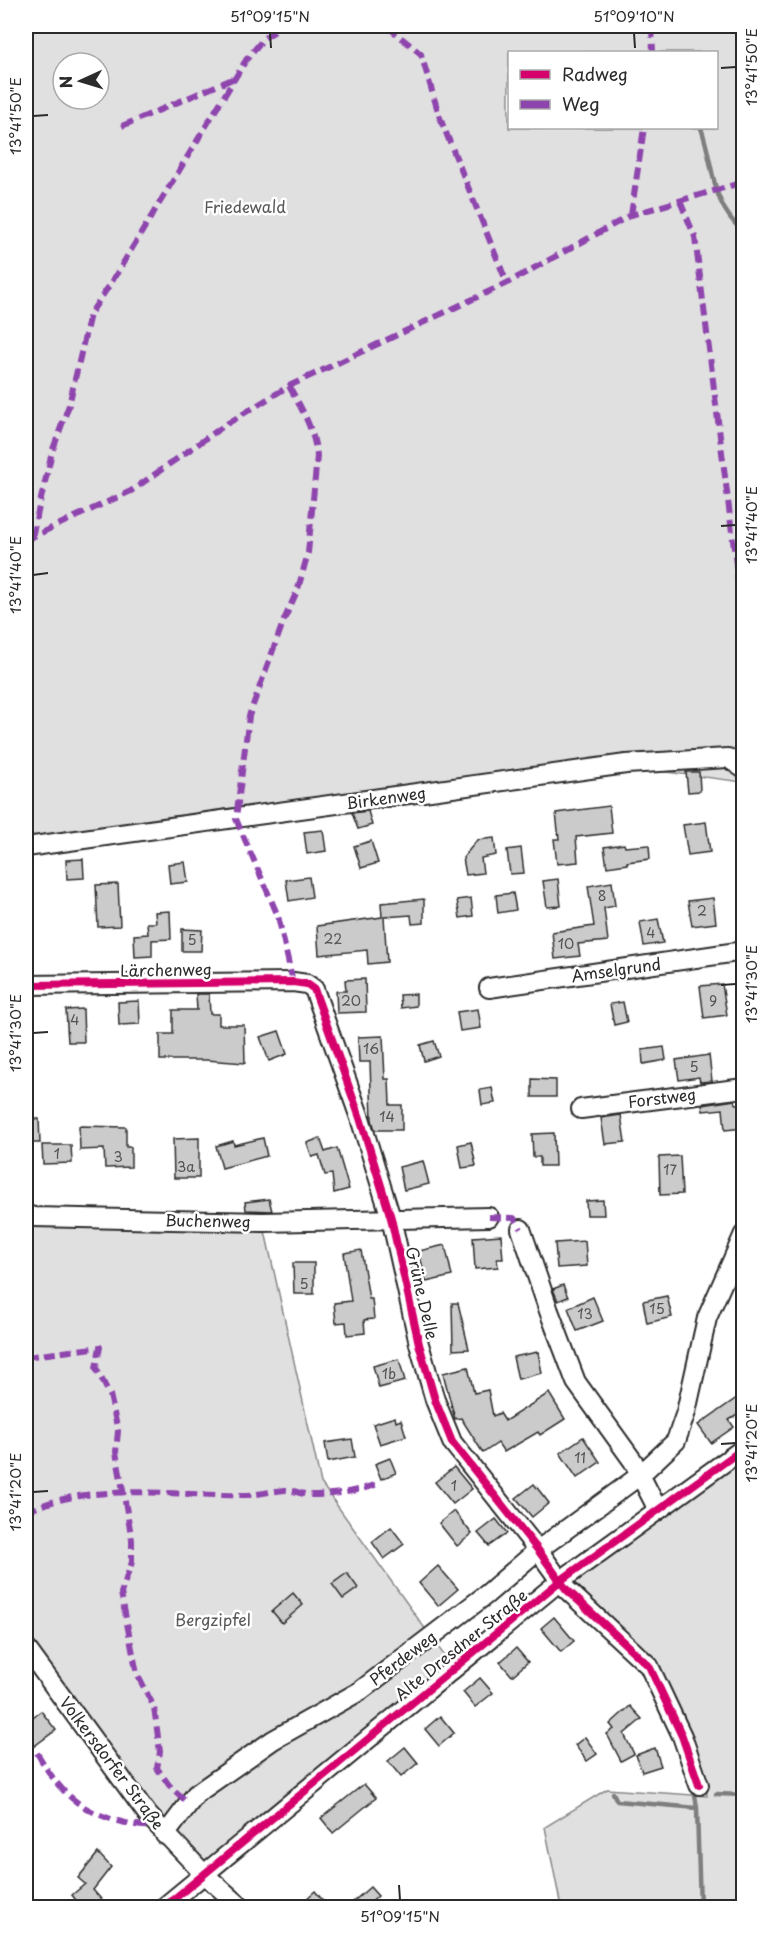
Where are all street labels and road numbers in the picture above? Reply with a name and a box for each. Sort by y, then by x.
street label: Birkenweg [344,780,427,814]
street label: Amselgrund [569,951,662,987]
street label: Lärchenweg [120,956,212,982]
street label: Forstweg [626,1081,697,1113]
street label: Buchenweg [165,1207,251,1233]
street label: Grüne Delle [401,1244,445,1342]
street label: Alte Dresdner Straße [389,1583,532,1705]
street label: Pferdeweg [364,1624,441,1690]
street label: Volkersdorfer Straße [55,1691,171,1834]

